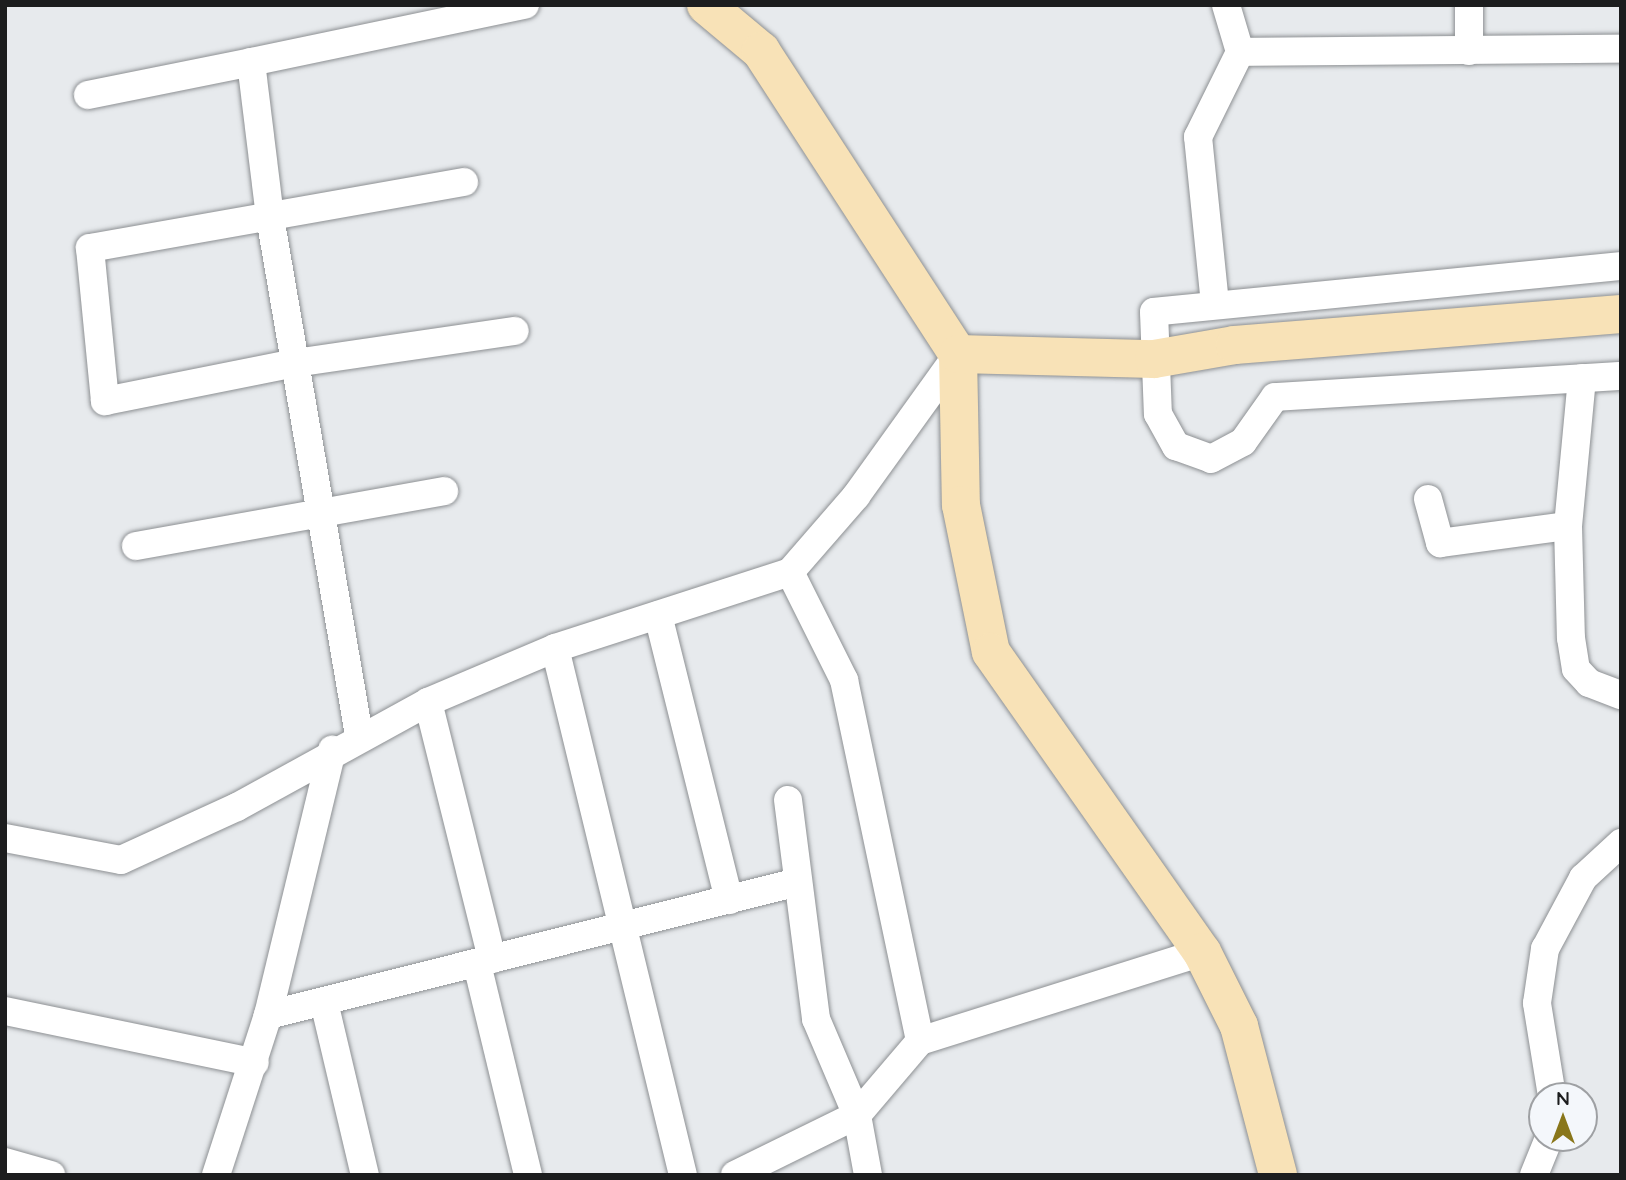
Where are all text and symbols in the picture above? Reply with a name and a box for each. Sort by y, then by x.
north arrow [1528,1082,1598,1152]
text: N [1556,1086,1570,1110]

